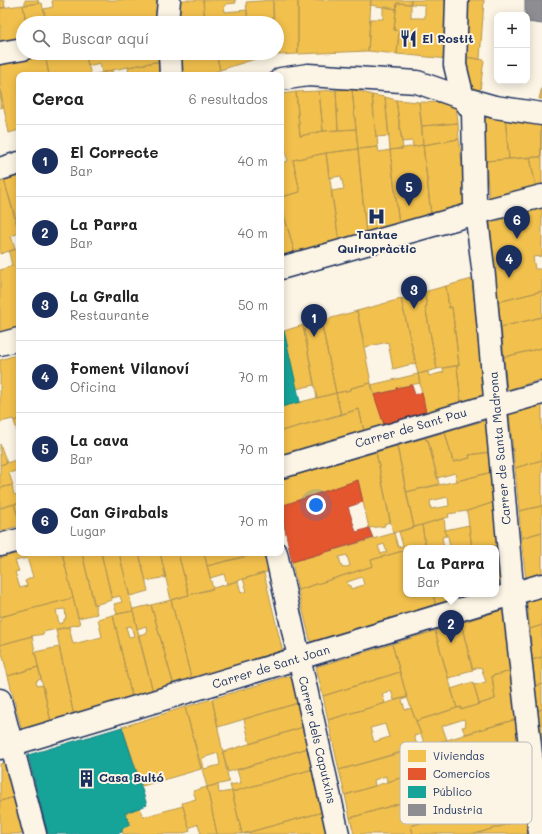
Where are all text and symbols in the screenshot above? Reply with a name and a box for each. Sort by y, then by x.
map controls [494,12,530,84]
button: + [494,12,530,48]
search box [16,16,284,60]
icon: search [30,27,52,49]
text: Buscar aquí [62,28,149,48]
restaurant icon: El Rostit [399,29,419,49]
place label: El Rostit [422,30,474,46]
button: − [494,48,530,84]
text: Cerca [32,87,84,109]
text: 6 resultados [189,90,268,107]
text: El Correcte [70,142,158,162]
text: 1 [42,152,48,169]
text: 40 m [238,152,268,169]
text: Bar [70,162,93,179]
pin: 5 [396,173,422,206]
hospital icon: Tantae Quiropràctic [367,206,387,226]
pin: 6 [504,206,530,239]
text: La Parra [70,214,138,234]
text: 2 [41,224,49,241]
text: 40 m [238,224,268,241]
place label: Tantae Quiropràctic [337,226,417,256]
text: Bar [70,234,93,251]
pin: 4 [496,245,522,278]
pin: 3 [401,276,427,309]
text: La Gralla [70,286,139,306]
text: 3 [41,296,49,313]
text: 50 m [238,296,268,313]
pin: 1 [301,304,327,337]
text: Restaurante [70,306,149,323]
text: Foment Vilanoví [70,358,190,378]
text: 4 [41,368,49,385]
text: 70 m [238,368,268,385]
street label: Carrer de Santa Madrona [484,371,514,525]
text: Oficina [70,378,116,395]
street label: Carrer de Sant Pau [353,403,469,451]
text: La cava [70,430,129,450]
text: 5 [41,440,49,457]
text: 70 m [238,440,268,457]
text: Bar [70,450,93,467]
your location [306,495,326,515]
text: Can Girabals [70,502,168,522]
text: 6 [41,512,49,529]
text: 70 m [238,512,268,529]
text: Lugar [70,522,106,539]
popup [403,545,499,597]
text: La Parra [417,553,485,573]
text: Bar [417,573,440,590]
pin: 2 [438,610,464,643]
street label: Carrer de Sant Joan [210,641,331,692]
street label: Carrer dels Caputxins [295,674,341,805]
legend [400,742,532,824]
text: Viviendas [433,748,485,763]
text: Comercios [433,766,490,781]
building icon: Casa Bultó [76,768,96,788]
place label: Casa Bultó [99,769,164,785]
text: Público [433,784,472,799]
text: Industria [433,802,483,817]

